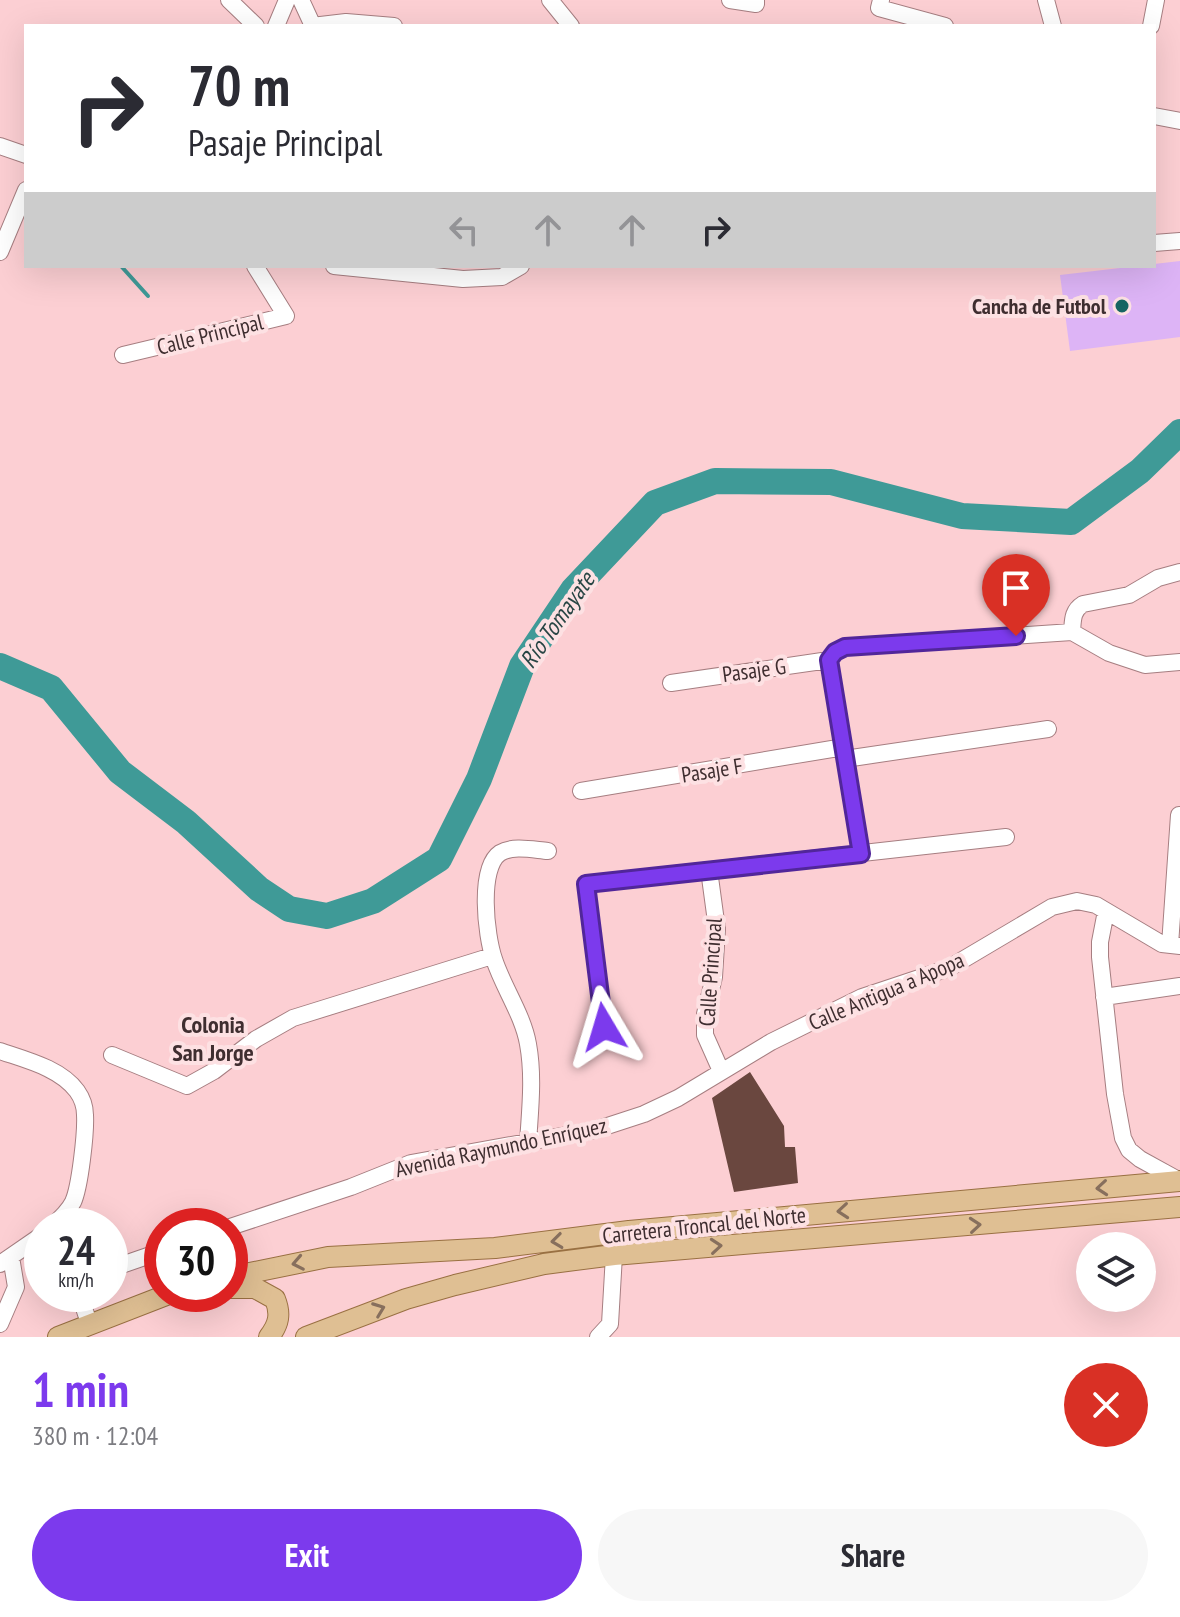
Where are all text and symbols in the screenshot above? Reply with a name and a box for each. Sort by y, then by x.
text: 70 m [188,49,290,121]
icon: right [56,56,160,160]
text: Pasaje Principal [188,119,382,166]
icon: left [442,208,486,252]
icon: ahead [526,208,570,252]
icon: ahead [610,208,654,252]
icon: right [694,208,738,252]
place label: Cancha de Futbol [972,292,1107,320]
marker: Cancha de Futbol [1113,297,1131,315]
street label: Calle Principal [154,307,267,361]
pin [982,554,1050,636]
water label: Río Tomayate [513,564,603,674]
icon: arrive [994,566,1038,610]
street label: Pasaje G [721,652,787,688]
street label: Pasaje F [679,751,745,789]
street label: Calle Principal [692,916,728,1027]
street label: Calle Antigua a Apopa [804,946,968,1036]
position arrow [562,985,646,1069]
district label: Colonia San Jorge [172,1009,254,1068]
street label: Avenida Raymundo Enríquez [393,1111,609,1183]
one-way arrow [1095,1179,1108,1196]
street label: Carretera Troncal del Norte [601,1200,807,1250]
one-way arrow [836,1202,849,1219]
speed limit sign: 30 [144,1208,248,1312]
one-way arrow [969,1217,982,1234]
text: 24 [57,1224,95,1276]
one-way arrow [550,1232,564,1249]
map controls [1076,1232,1156,1312]
button: layers [1076,1232,1156,1312]
one-way arrow [710,1238,723,1255]
one-way arrow [292,1254,305,1271]
text: km/h [58,1267,94,1293]
one-way arrow [371,1302,385,1319]
text: 1 min [32,1358,129,1420]
button: close [1064,1363,1148,1447]
text: 380 m · 12:04 [32,1419,158,1452]
button: Exit [32,1509,582,1601]
button: Share [598,1509,1148,1601]

